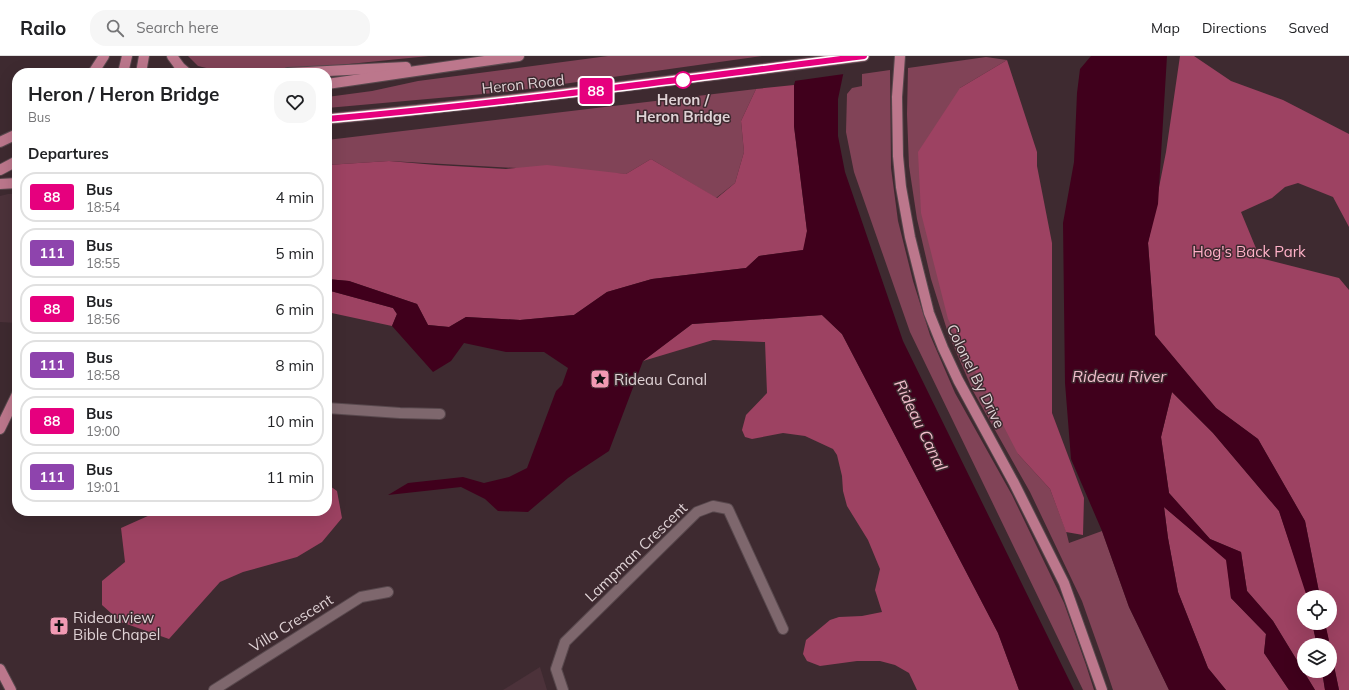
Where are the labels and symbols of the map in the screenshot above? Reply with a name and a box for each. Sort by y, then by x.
street label: Heron Road [481,70,565,98]
marker: Heron / Heron Bridge [674,71,692,89]
line badge: 88 [578,78,614,104]
place label: Heron / Heron Bridge [636,90,730,126]
park label: Hog's Back Park [1192,242,1306,261]
street label: Colonel By Drive [943,321,1009,431]
water label: Rideau River [1072,366,1167,386]
place icon: Rideau Canal [589,368,611,390]
place label: Rideau Canal [614,370,707,389]
water label: Rideau Canal [890,376,952,474]
street label: Lampman Crescent [581,498,691,606]
street label: Villa Crescent [246,590,336,656]
place label: Rideauview Bible Chapel [73,608,160,644]
church icon: Rideauview Bible Chapel [48,615,70,637]

